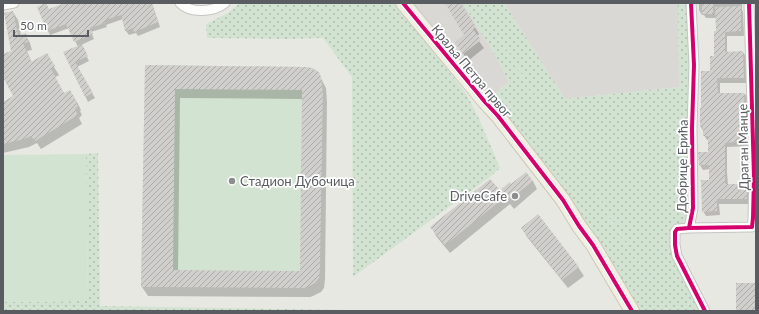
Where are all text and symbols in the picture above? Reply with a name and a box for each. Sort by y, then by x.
scale bar [14,12,88,38]
text: 50 m [20,18,47,33]
street label: Краља Петра првог [428,21,516,121]
street label: Драган Манце [734,103,752,190]
street label: Добрице Ерића [673,119,691,213]
place label: Стадион Дубочица [240,173,355,189]
marker: Стадион Дубочица [227,176,237,186]
place label: DriveCafe [450,188,507,204]
marker: DriveCafe [510,191,520,201]

